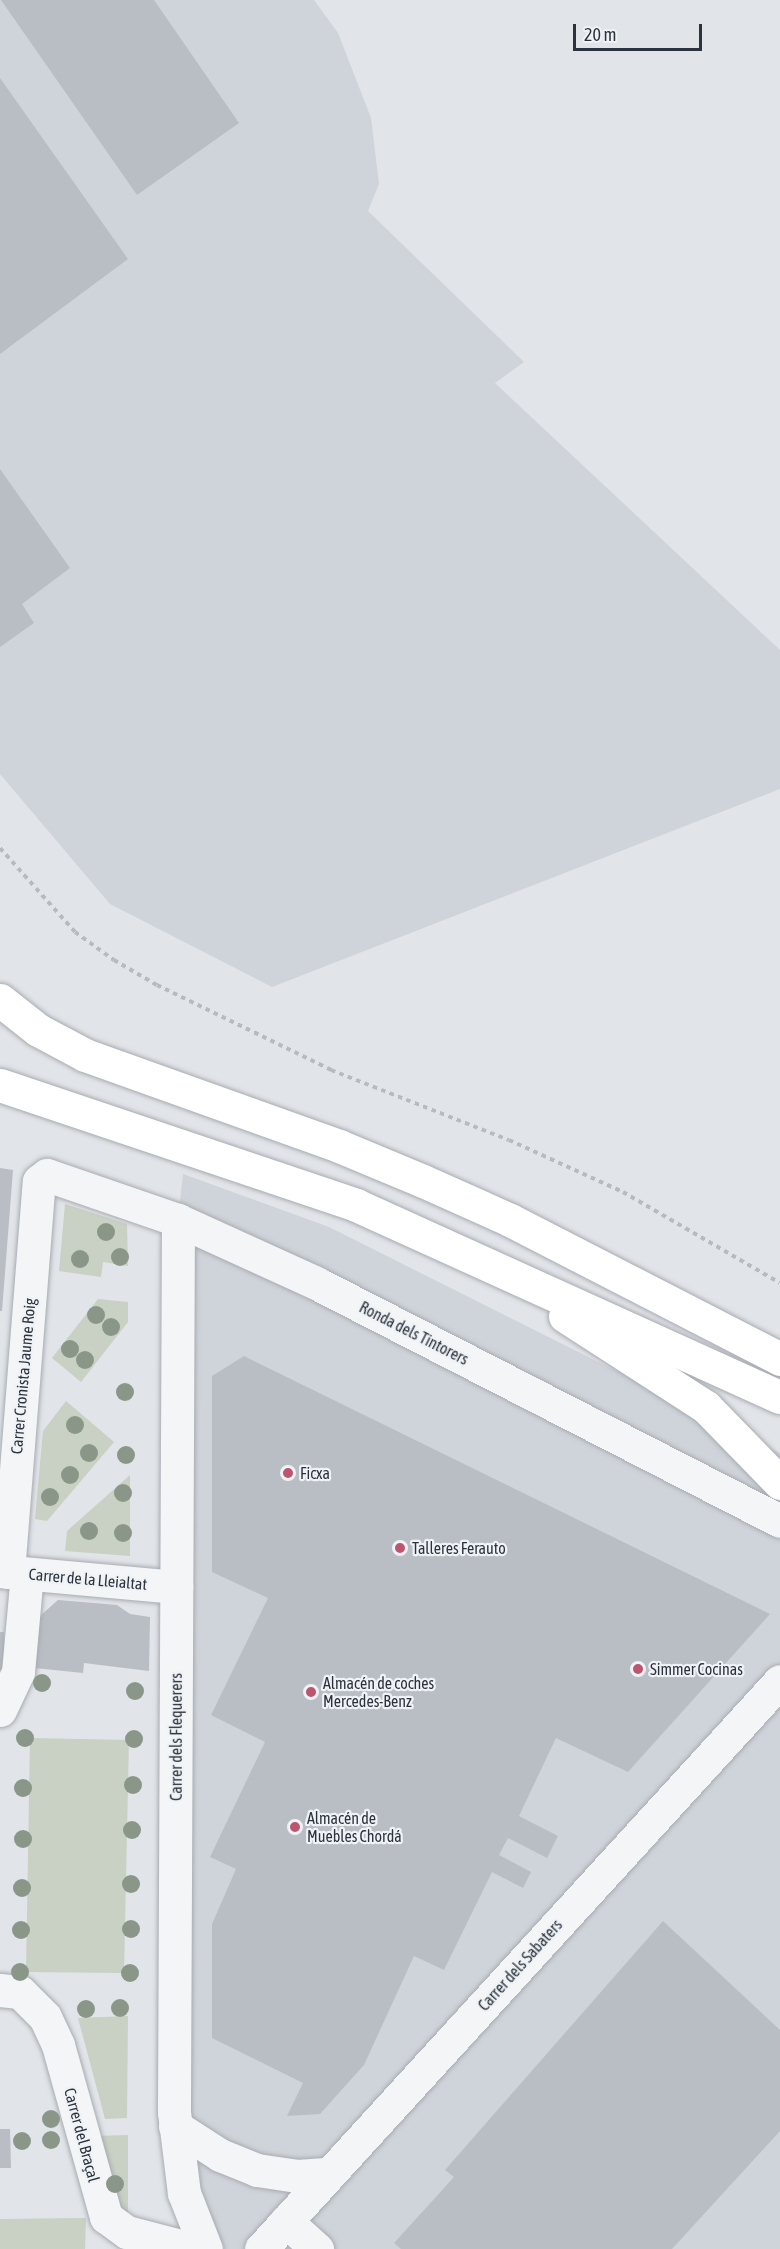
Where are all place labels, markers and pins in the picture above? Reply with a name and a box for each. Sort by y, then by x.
place label: Ficxa [300,1463,330,1483]
marker: Ficxa [281,1466,295,1480]
place label: Talleres Ferauto [412,1538,506,1558]
marker: Talleres Ferauto [393,1541,407,1555]
place label: Simmer Cocinas [650,1659,743,1679]
marker: Simmer Cocinas [631,1662,645,1676]
place label: Almacén de coches Mercedes-Benz [323,1673,434,1711]
marker: Almacén de coches Mercedes-Benz [304,1685,318,1699]
place label: Almacén de Muebles Chordá [307,1808,402,1846]
marker: Almacén de Muebles Chordá [288,1820,302,1834]

